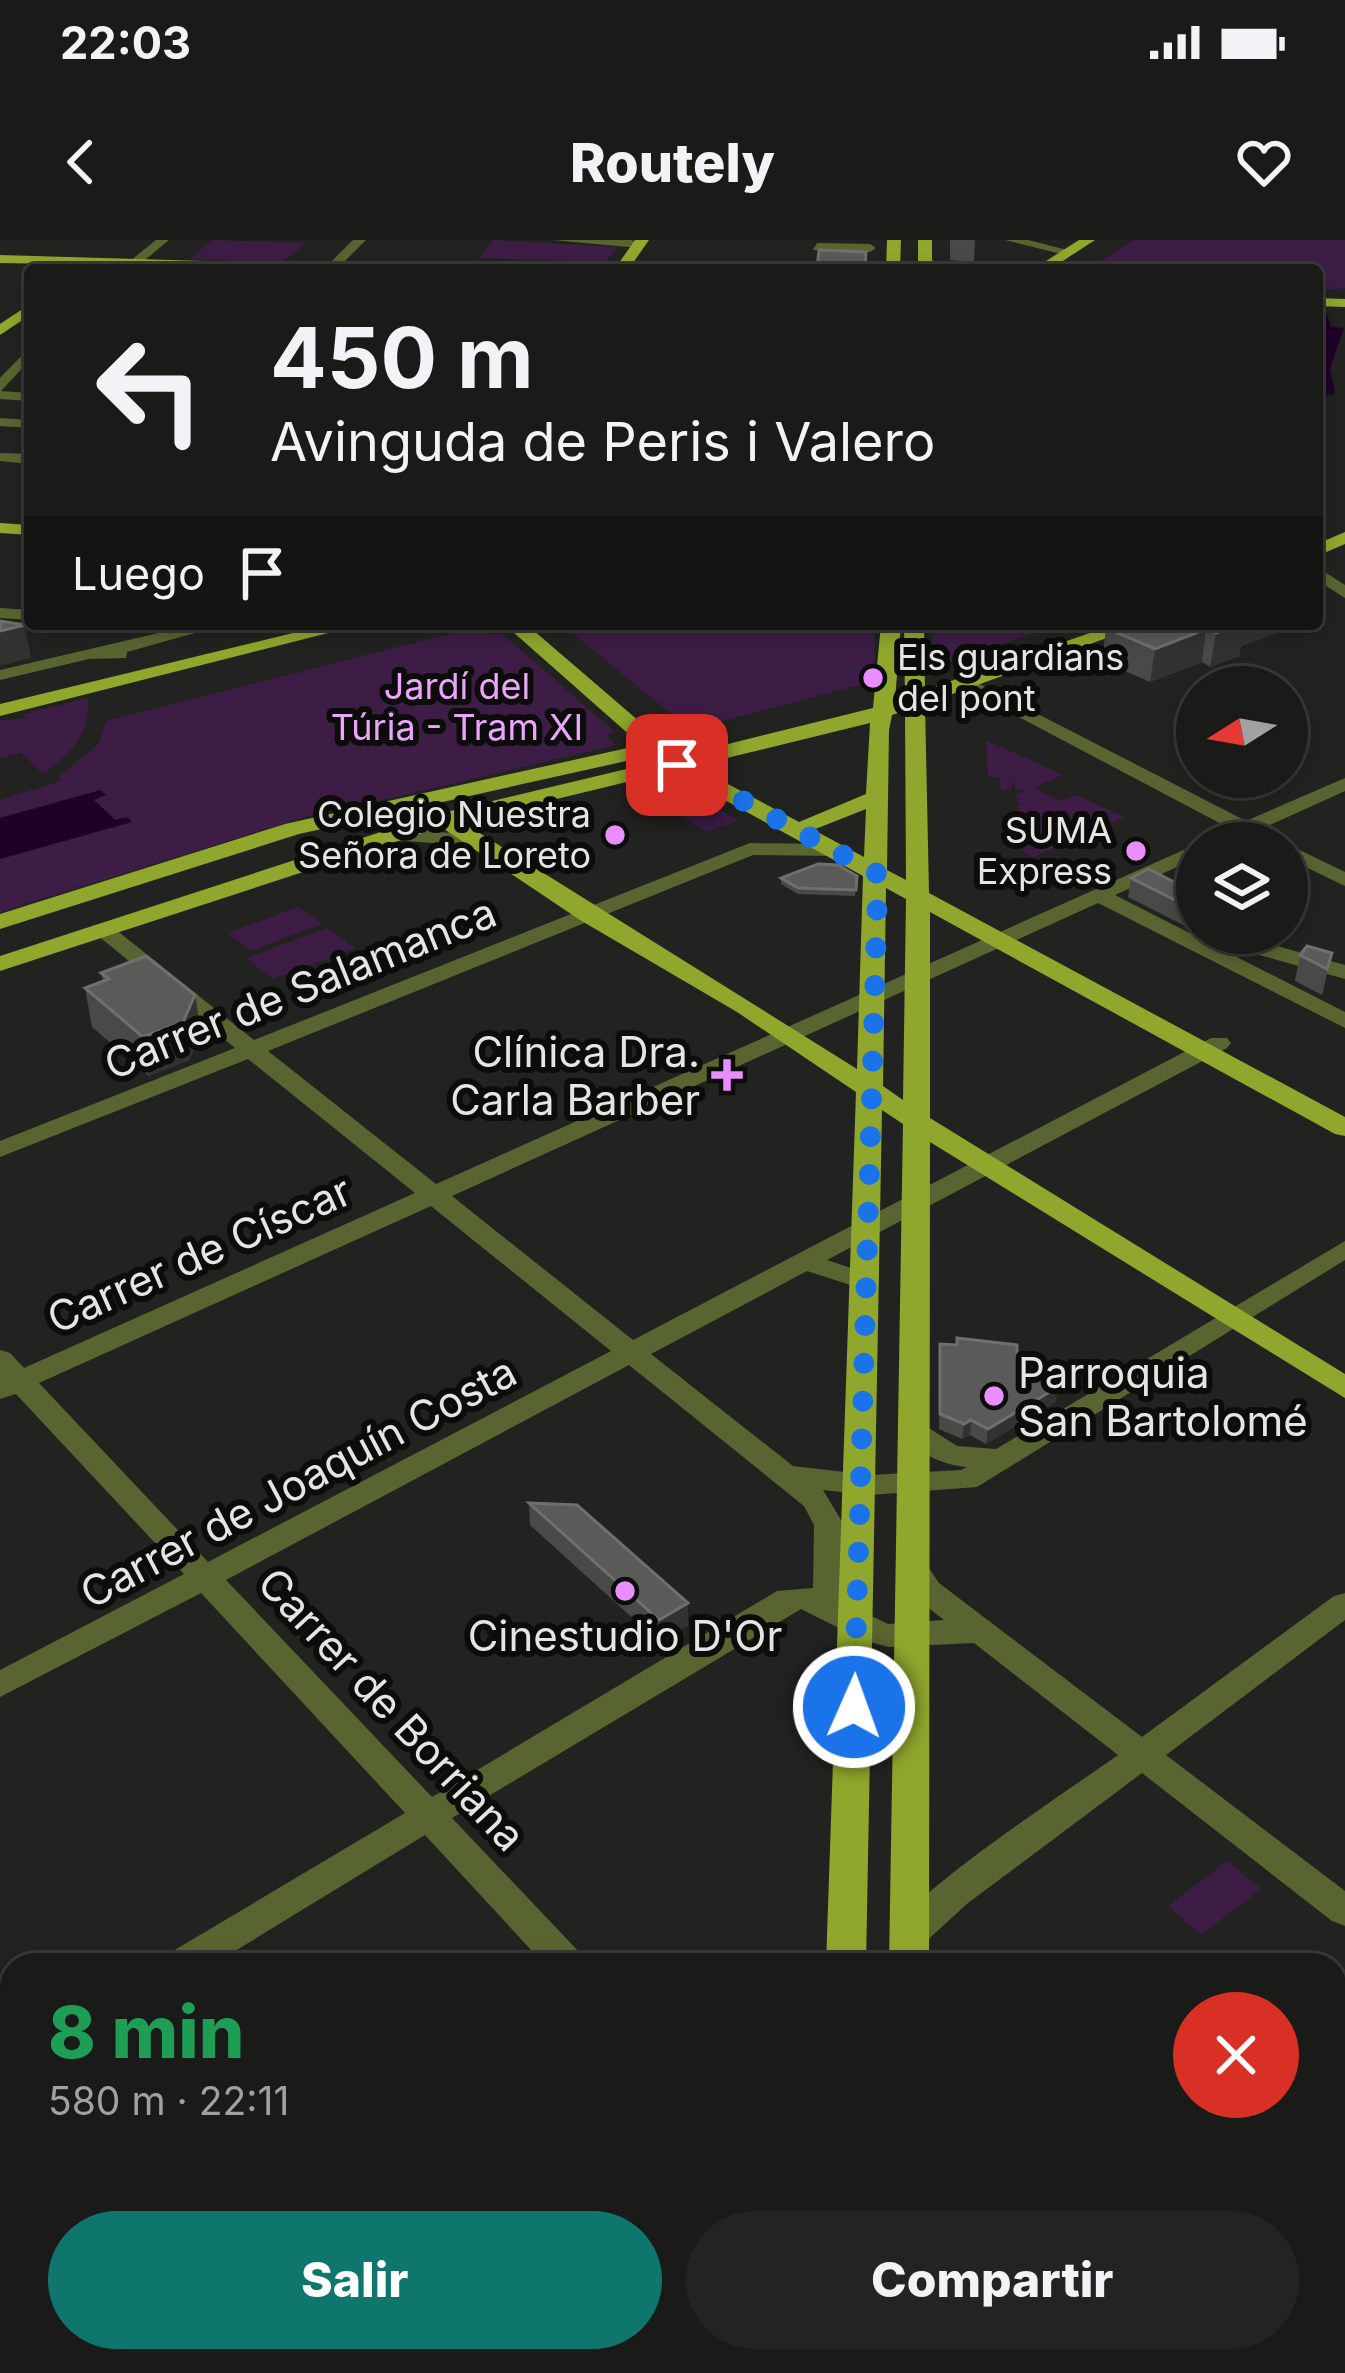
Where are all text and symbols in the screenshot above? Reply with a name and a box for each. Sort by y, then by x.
text: 22:03 [60,15,191,70]
icon: back [48,129,114,195]
icon: heart [1231,129,1297,195]
text: Routely [570,130,775,195]
text: 450 m [270,307,534,408]
icon: left [72,312,228,468]
text: Avinguda de Peris i Valero [270,409,935,474]
icon: arrive [229,540,295,606]
text: Luego [72,546,205,601]
place label: Els guardians del pont [897,635,1124,720]
park label: Jardí del Túria - Tram XI [331,664,583,749]
marker: Els guardians del pont [860,665,886,691]
north arrow [1176,666,1308,798]
map controls [1176,666,1308,954]
pin [626,714,728,816]
icon: arrive [644,732,710,798]
place label: Colegio Nuestra Señora de Loreto [298,792,591,877]
place label: SUMA Express [977,808,1112,893]
marker: Colegio Nuestra Señora de Loreto [602,822,628,848]
button: layers [1176,822,1308,954]
marker: SUMA Express [1123,838,1149,864]
street label: Carrer de Salamanca [97,886,503,1090]
place label: Clínica Dra. Carla Barber [450,1026,700,1125]
marker: Clínica Dra. Carla Barber [711,1059,743,1091]
street label: Carrer de Císcar [39,1164,359,1344]
street label: Carrer de Joaquín Costa [71,1345,525,1619]
place label: Parroquia San Bartolomé [1018,1347,1308,1446]
marker: Parroquia San Bartolomé [981,1383,1007,1409]
street label: Carrer de Borriana [248,1557,536,1861]
marker: Cinestudio D'Or [612,1578,638,1604]
place label: Cinestudio D'Or [468,1610,782,1661]
position arrow [791,1644,917,1770]
text: 8 min [48,1988,244,2075]
button: close [1173,1992,1299,2118]
text: 580 m · 22:11 [48,2077,289,2124]
button: Salir [48,2211,662,2349]
button: Compartir [686,2211,1299,2349]

